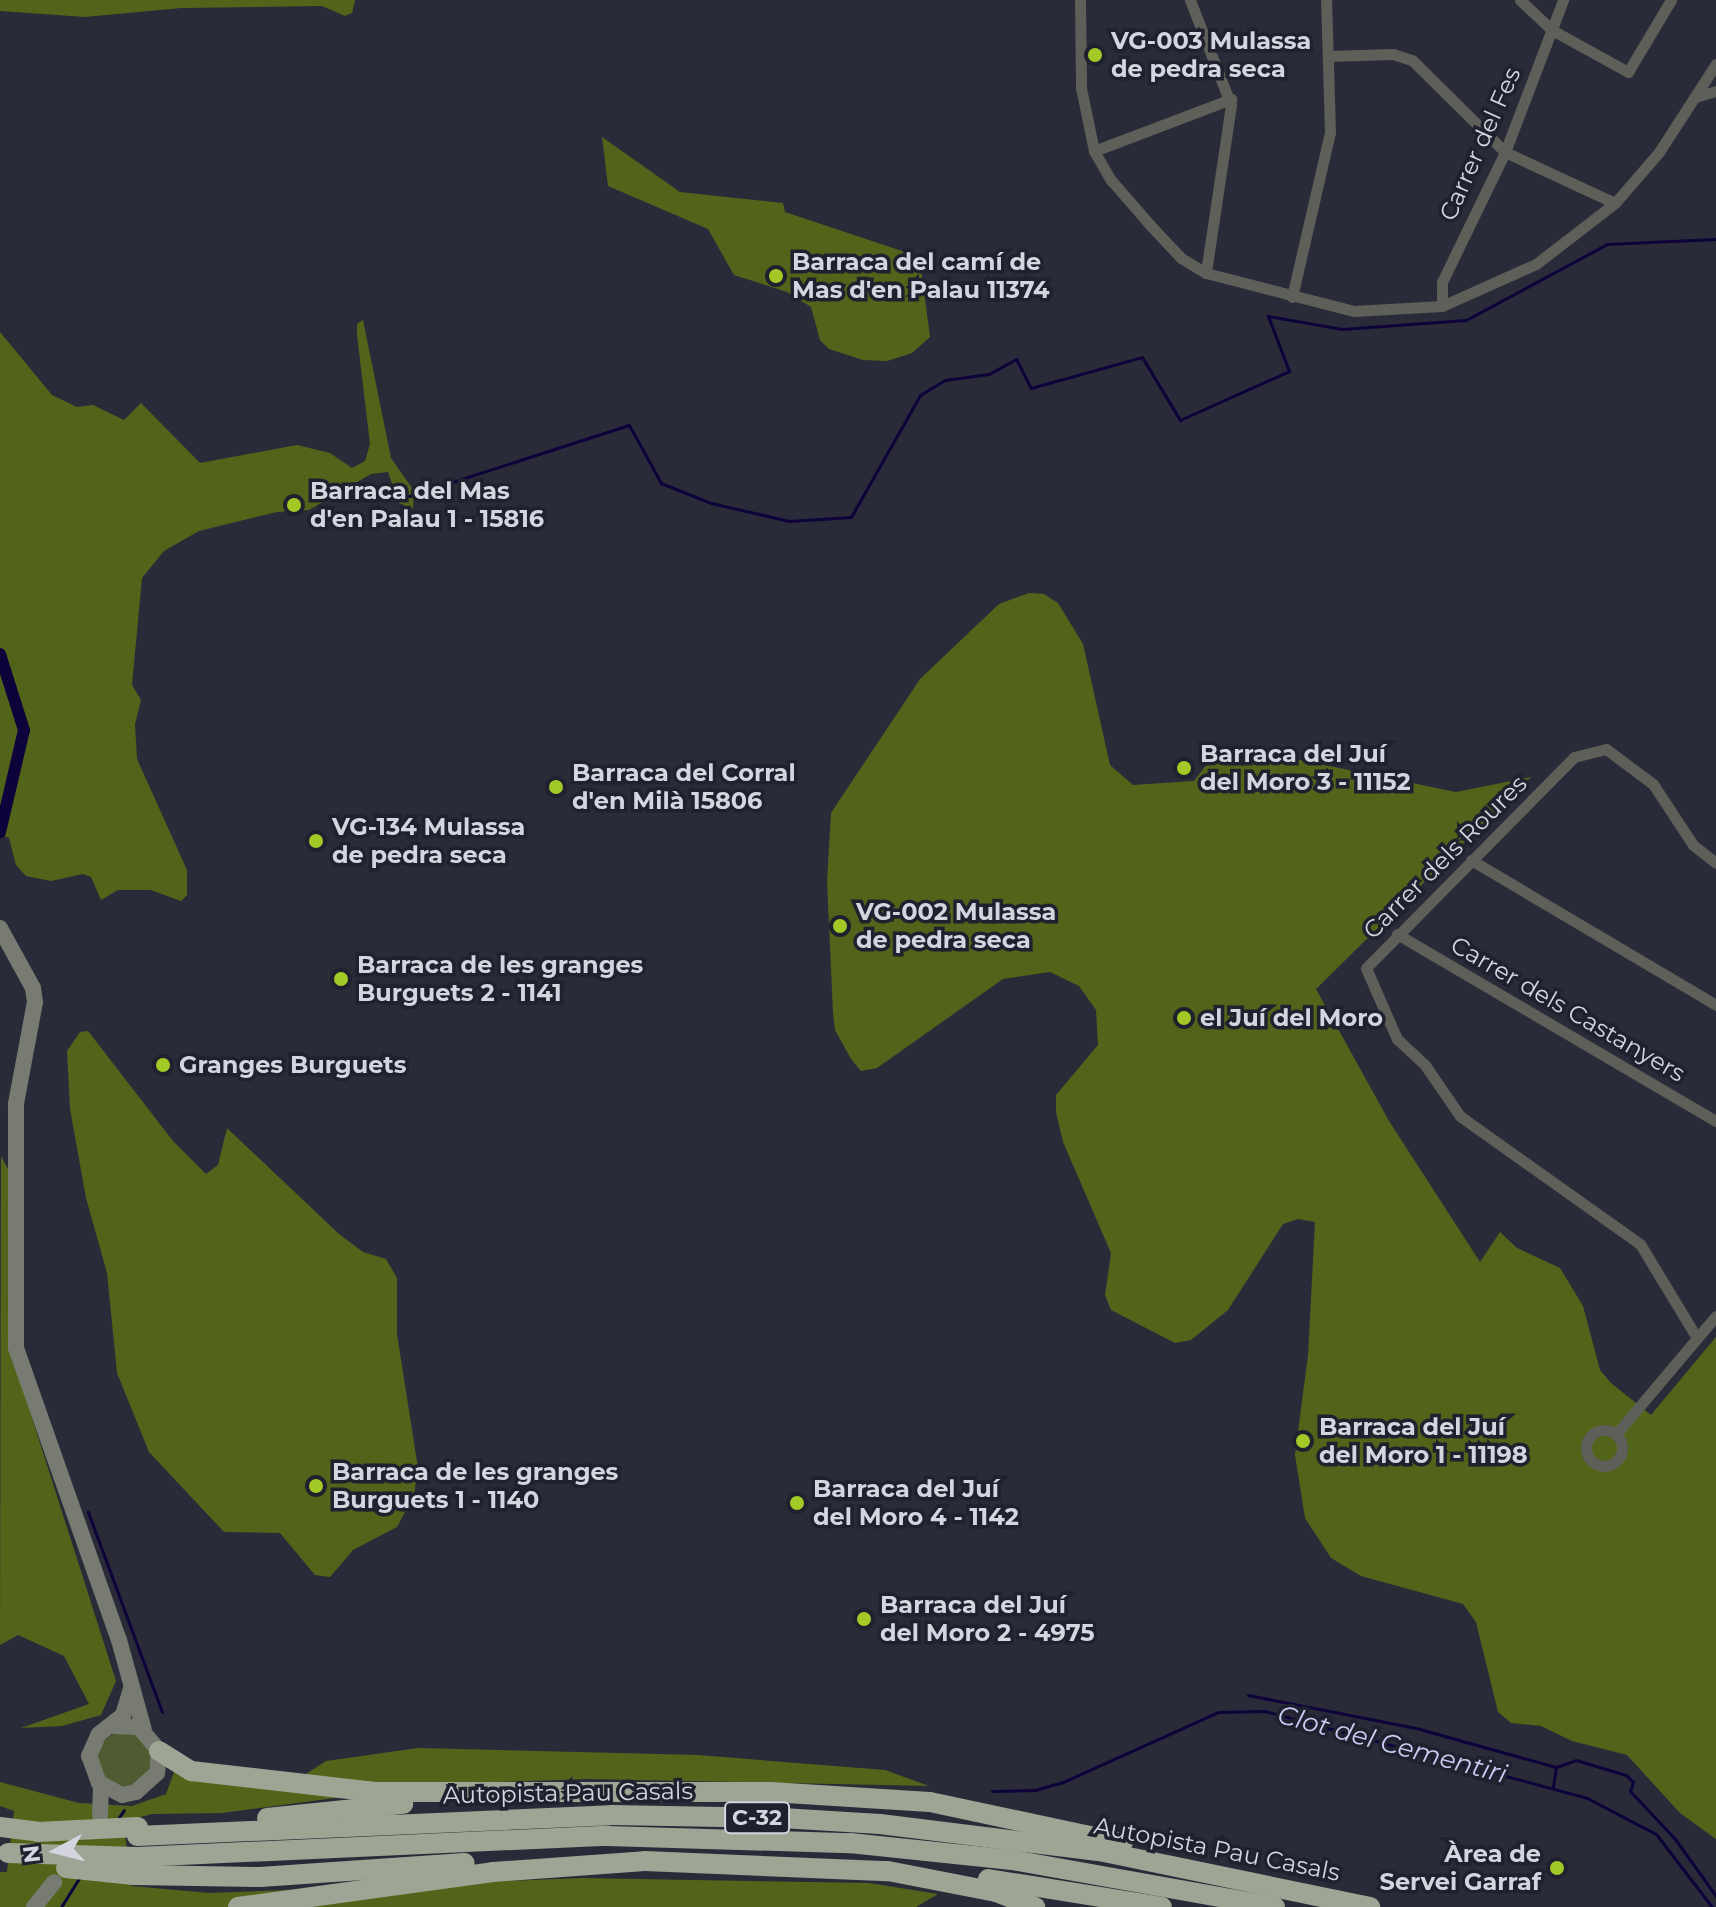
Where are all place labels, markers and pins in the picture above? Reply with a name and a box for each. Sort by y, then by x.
place label: VG-003 Mulassa de pedra seca [1111,27,1311,83]
marker: VG-003 Mulassa de pedra seca [1086,46,1104,64]
place label: Barraca del camí de Mas d'en Palau 11374 [792,248,1050,304]
marker: Barraca del camí de Mas d'en Palau 11374 [767,267,785,285]
place label: Barraca del Mas d'en Palau 1 - 15816 [310,477,544,533]
marker: Barraca del Mas d'en Palau 1 - 15816 [285,496,303,514]
place label: Barraca del Juí del Moro 3 - 11152 [1200,740,1411,796]
place label: Barraca del Corral d'en Milà 15806 [572,759,796,815]
marker: Barraca del Juí del Moro 3 - 11152 [1175,759,1193,777]
marker: Barraca del Corral d'en Milà 15806 [547,778,565,796]
place label: VG-134 Mulassa de pedra seca [332,813,525,869]
marker: VG-134 Mulassa de pedra seca [307,832,325,850]
place label: VG-002 Mulassa de pedra seca [856,898,1056,954]
marker: VG-002 Mulassa de pedra seca [831,917,849,935]
place label: Barraca de les granges Burguets 2 - 1141 [357,951,643,1007]
marker: Barraca de les granges Burguets 2 - 1141 [332,970,350,988]
place label: el Juí del Moro [1200,1004,1383,1032]
marker: el Juí del Moro [1175,1009,1193,1027]
place label: Granges Burguets [179,1051,406,1079]
marker: Granges Burguets [154,1056,172,1074]
place label: Barraca del Juí del Moro 1 - 11198 [1319,1413,1528,1469]
marker: Barraca del Juí del Moro 1 - 11198 [1294,1432,1312,1450]
place label: Barraca de les granges Burguets 1 - 1140 [332,1458,618,1514]
place label: Barraca del Juí del Moro 4 - 1142 [813,1475,1019,1531]
marker: Barraca de les granges Burguets 1 - 1140 [307,1477,325,1495]
marker: Barraca del Juí del Moro 4 - 1142 [788,1494,806,1512]
place label: Barraca del Juí del Moro 2 - 4975 [880,1591,1094,1647]
marker: Barraca del Juí del Moro 2 - 4975 [855,1610,873,1628]
place label: Àrea de Servei Garraf [1380,1840,1541,1896]
marker: Àrea de Servei Garraf [1548,1859,1566,1877]

